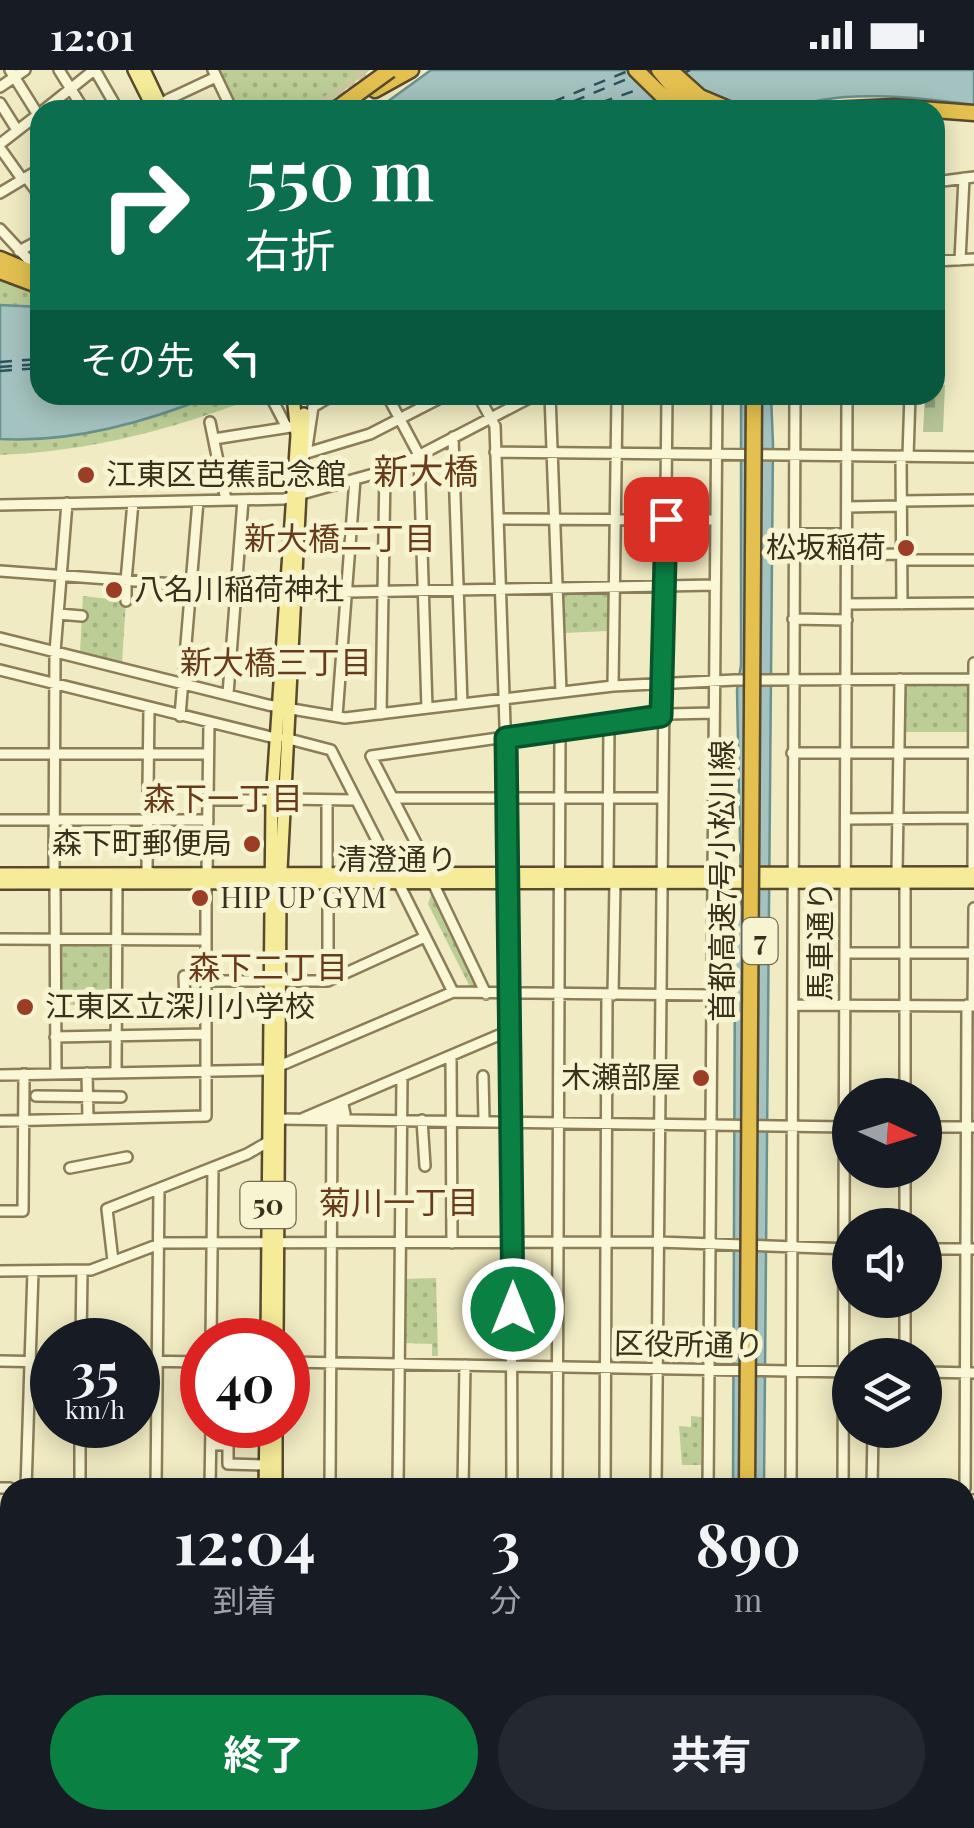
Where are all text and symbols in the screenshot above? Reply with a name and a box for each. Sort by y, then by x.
text: 12:01 [50,10,135,61]
text: 550 m [245,125,434,219]
icon: right [80,140,210,270]
text: 右折 [245,218,335,278]
icon: left [214,330,269,385]
text: その先 [80,333,194,384]
district label: 新大橋 [373,446,479,493]
place label: 江東区芭蕉記念館 [106,453,346,493]
marker: 江東区芭蕉記念館 [75,464,97,486]
pin [624,477,709,562]
icon: arrive [639,492,694,547]
district label: 新大橋二丁目 [244,515,436,558]
place label: 松坂稲荷 [766,526,886,566]
marker: 松坂稲荷 [895,537,917,559]
place label: 八名川稲荷神社 [134,568,344,608]
marker: 八名川稲荷神社 [103,579,125,601]
district label: 新大橋三丁目 [180,639,372,682]
street label: 首都高速7号小松川線 [701,740,741,1022]
district label: 森下一丁目 [143,775,303,818]
place label: 森下町郵便局 [52,822,232,862]
marker: 森下町郵便局 [241,833,263,855]
street label: 清澄通り [337,838,457,878]
place label: HIP UP GYM [220,876,387,916]
street label: 馬車通り [799,881,839,1001]
marker: HIP UP GYM [189,887,211,909]
road number: 7 [742,918,778,964]
district label: 森下二丁目 [188,944,348,987]
place label: 江東区立深川小学校 [45,985,315,1025]
marker: 江東区立深川小学校 [14,996,36,1018]
place label: 木瀬部屋 [561,1056,681,1096]
marker: 木瀬部屋 [690,1067,712,1089]
north arrow [832,1078,942,1188]
map controls [832,1078,942,1448]
district label: 菊川一丁目 [319,1179,479,1222]
road number: 50 [240,1182,296,1228]
button: sound [832,1208,942,1318]
position arrow [461,1257,565,1361]
speed limit sign: 40 [180,1318,310,1448]
street label: 区役所通り [614,1322,764,1364]
text: 35 [71,1337,119,1404]
button: layers [832,1338,942,1448]
text: km/h [65,1392,125,1425]
text: 12:04 [174,1500,316,1580]
text: 3 [491,1500,520,1580]
text: 890 [695,1502,801,1582]
text: 到着 [213,1577,277,1620]
text: 分 [490,1577,522,1620]
text: m [734,1577,762,1620]
button: 終了 [50,1695,478,1810]
button: 共有 [498,1695,925,1810]

